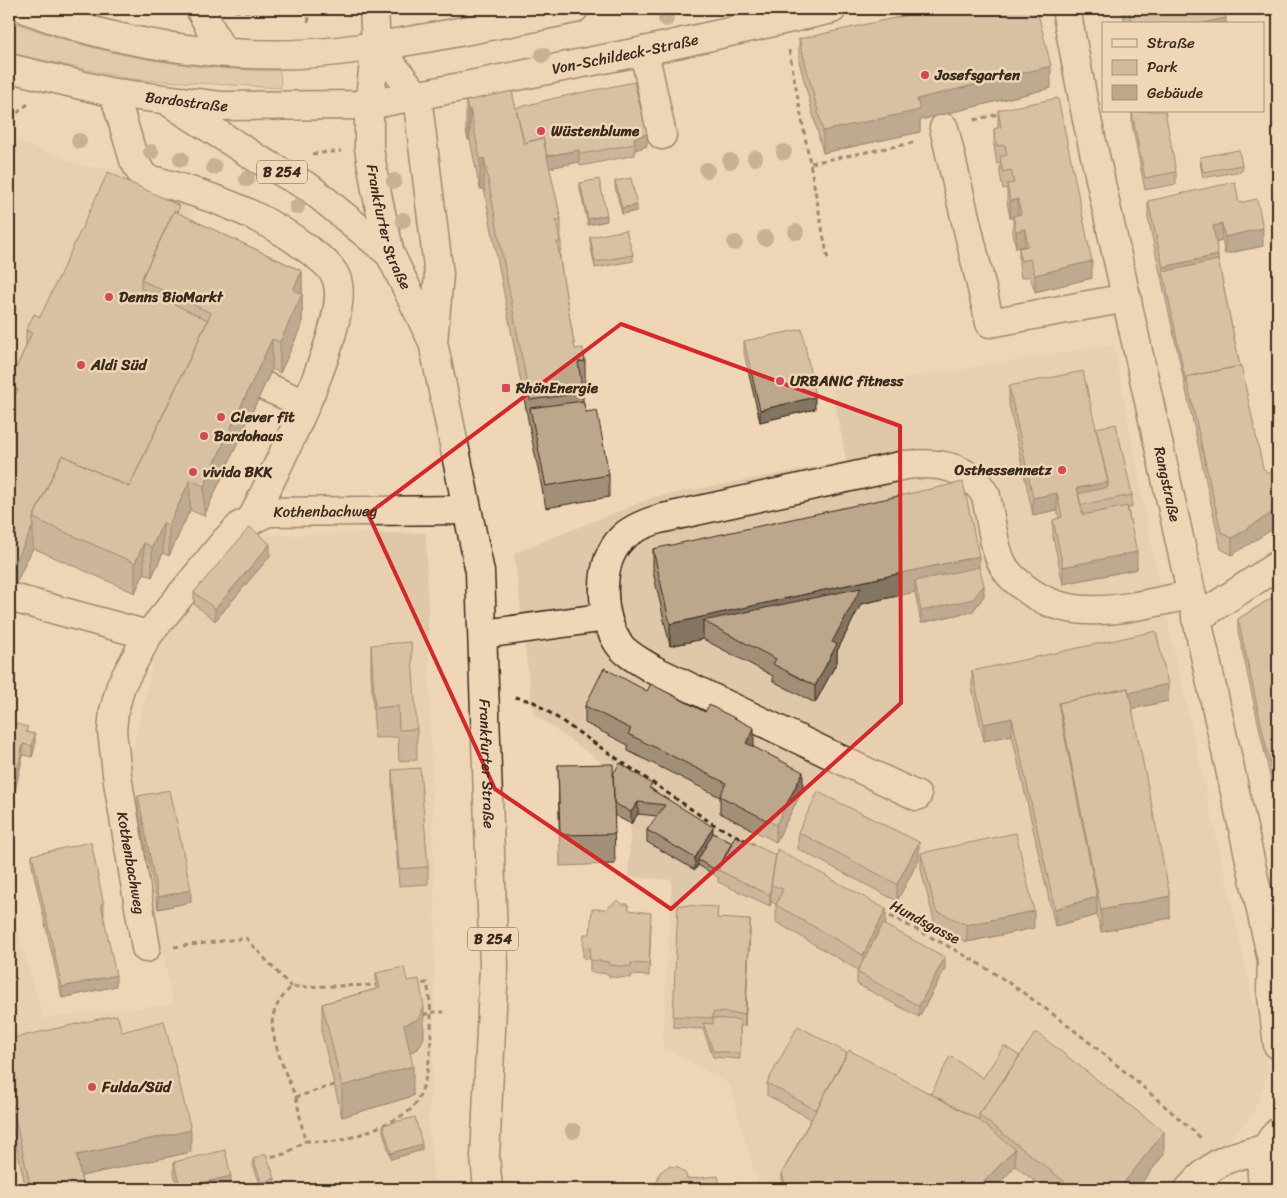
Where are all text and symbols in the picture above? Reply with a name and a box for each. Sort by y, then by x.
legend [1102,22,1264,112]
street label: Von-Schildeck-Straße [550,26,701,82]
text: Straße [1147,30,1195,56]
text: Park [1147,54,1178,80]
place label: Josefsgarten [934,62,1021,88]
marker: Josefsgarten [919,69,931,81]
text: Gebäude [1147,80,1203,106]
street label: Bardostraße [144,84,228,119]
place label: Wüstenblume [551,118,640,144]
marker: Wüstenblume [535,125,547,137]
road number: B 254 [257,160,307,183]
street label: Frankfurter Straße [359,162,419,295]
place label: Denns BioMarkt [119,284,224,310]
marker: Denns BioMarkt [103,291,115,303]
place label: Aldi Süd [90,352,149,378]
marker: Aldi Süd [75,359,87,371]
place label: URBANIC fitness [790,368,904,394]
place label: RhönEnergie [515,375,599,401]
marker: URBANIC fitness [774,375,786,387]
marker: RhönEnergie [500,382,512,394]
place label: Clever fit [230,404,295,430]
marker: Clever fit [215,411,227,423]
place label: Bardohaus [214,423,284,449]
marker: Bardohaus [198,430,210,442]
street label: Rangstraße [1146,444,1188,524]
place label: Osthessennetz [954,457,1053,483]
place label: vivida BKK [203,459,273,485]
marker: Osthessennetz [1056,464,1068,476]
marker: vivida BKK [187,466,199,478]
street label: Kothenbachweg [273,498,378,525]
street label: Frankfurter Straße [472,698,502,829]
street label: Kothenbachweg [109,810,153,917]
street label: Hundsgasse [885,893,965,951]
road number: B 254 [468,928,518,951]
place label: Fulda/Süd [101,1074,173,1100]
marker: Fulda/Süd [86,1081,98,1093]

